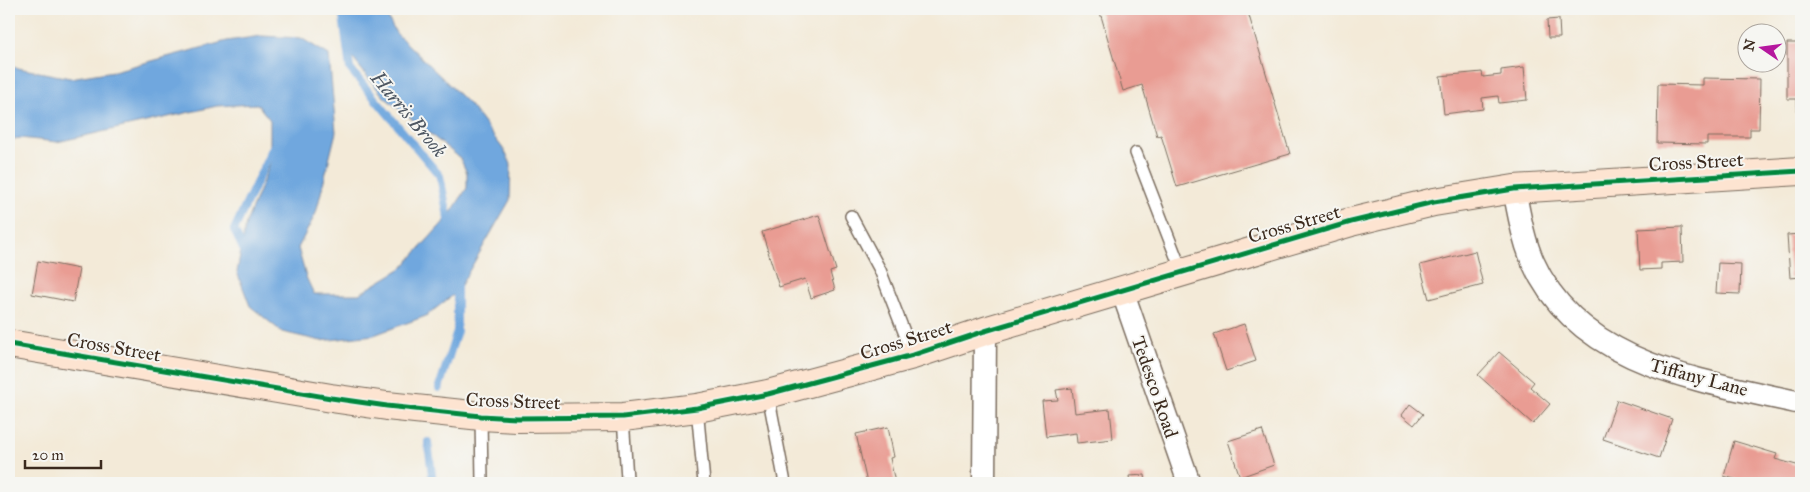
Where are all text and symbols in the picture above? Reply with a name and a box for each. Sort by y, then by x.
north arrow [1738,22,1788,72]
text: N [1740,37,1759,53]
water label: Harris Brook [365,65,452,162]
street label: Cross Street [1648,148,1744,176]
street label: Cross Street [1245,200,1343,248]
street label: Cross Street [857,315,955,365]
street label: Cross Street [65,327,163,367]
street label: Tedesco Road [1127,333,1183,441]
street label: Tiffany Lane [1647,353,1751,401]
street label: Cross Street [465,388,561,414]
scale bar [25,437,101,469]
text: 20 m [32,446,64,464]

